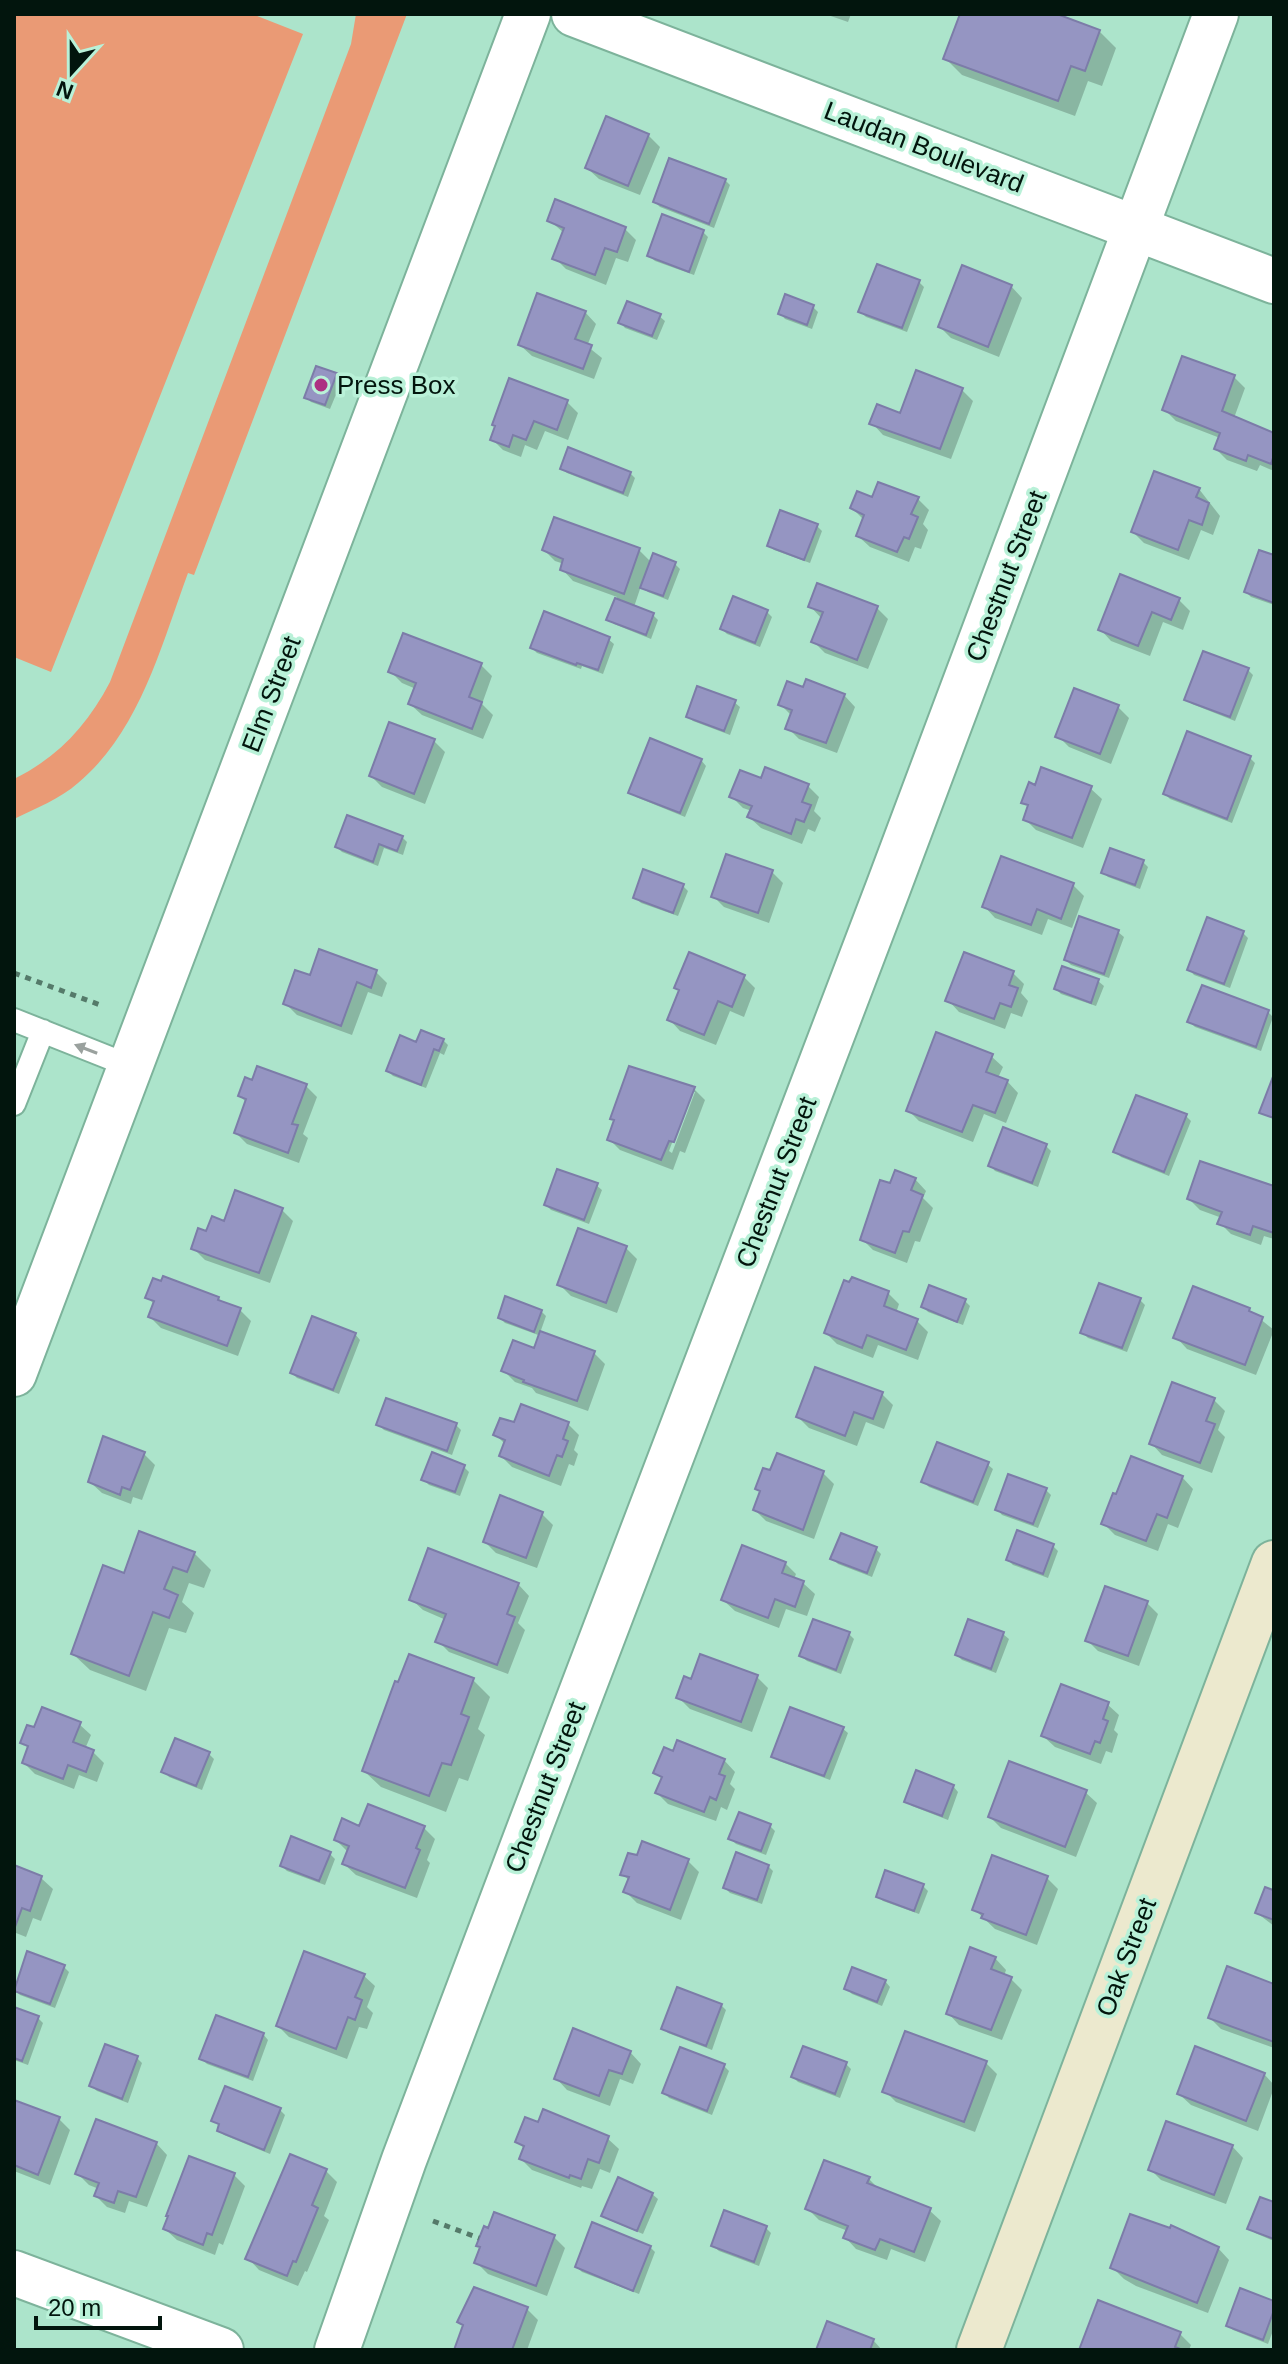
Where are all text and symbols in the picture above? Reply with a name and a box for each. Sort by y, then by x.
north arrow [32,32,112,112]
text: N [53,76,77,105]
street label: Laudan Boulevard [820,95,1028,199]
place label: Press Box [337,370,456,400]
marker: Press Box [312,376,330,394]
street label: Chestnut Street [960,486,1053,666]
street label: Elm Street [235,631,307,756]
one-way arrow [74,1042,98,1055]
street label: Chestnut Street [730,1092,823,1272]
street label: Chestnut Street [499,1697,592,1877]
street label: Oak Street [1090,1893,1163,2020]
scale bar [36,2280,160,2330]
text: 20 m [48,2294,101,2321]

